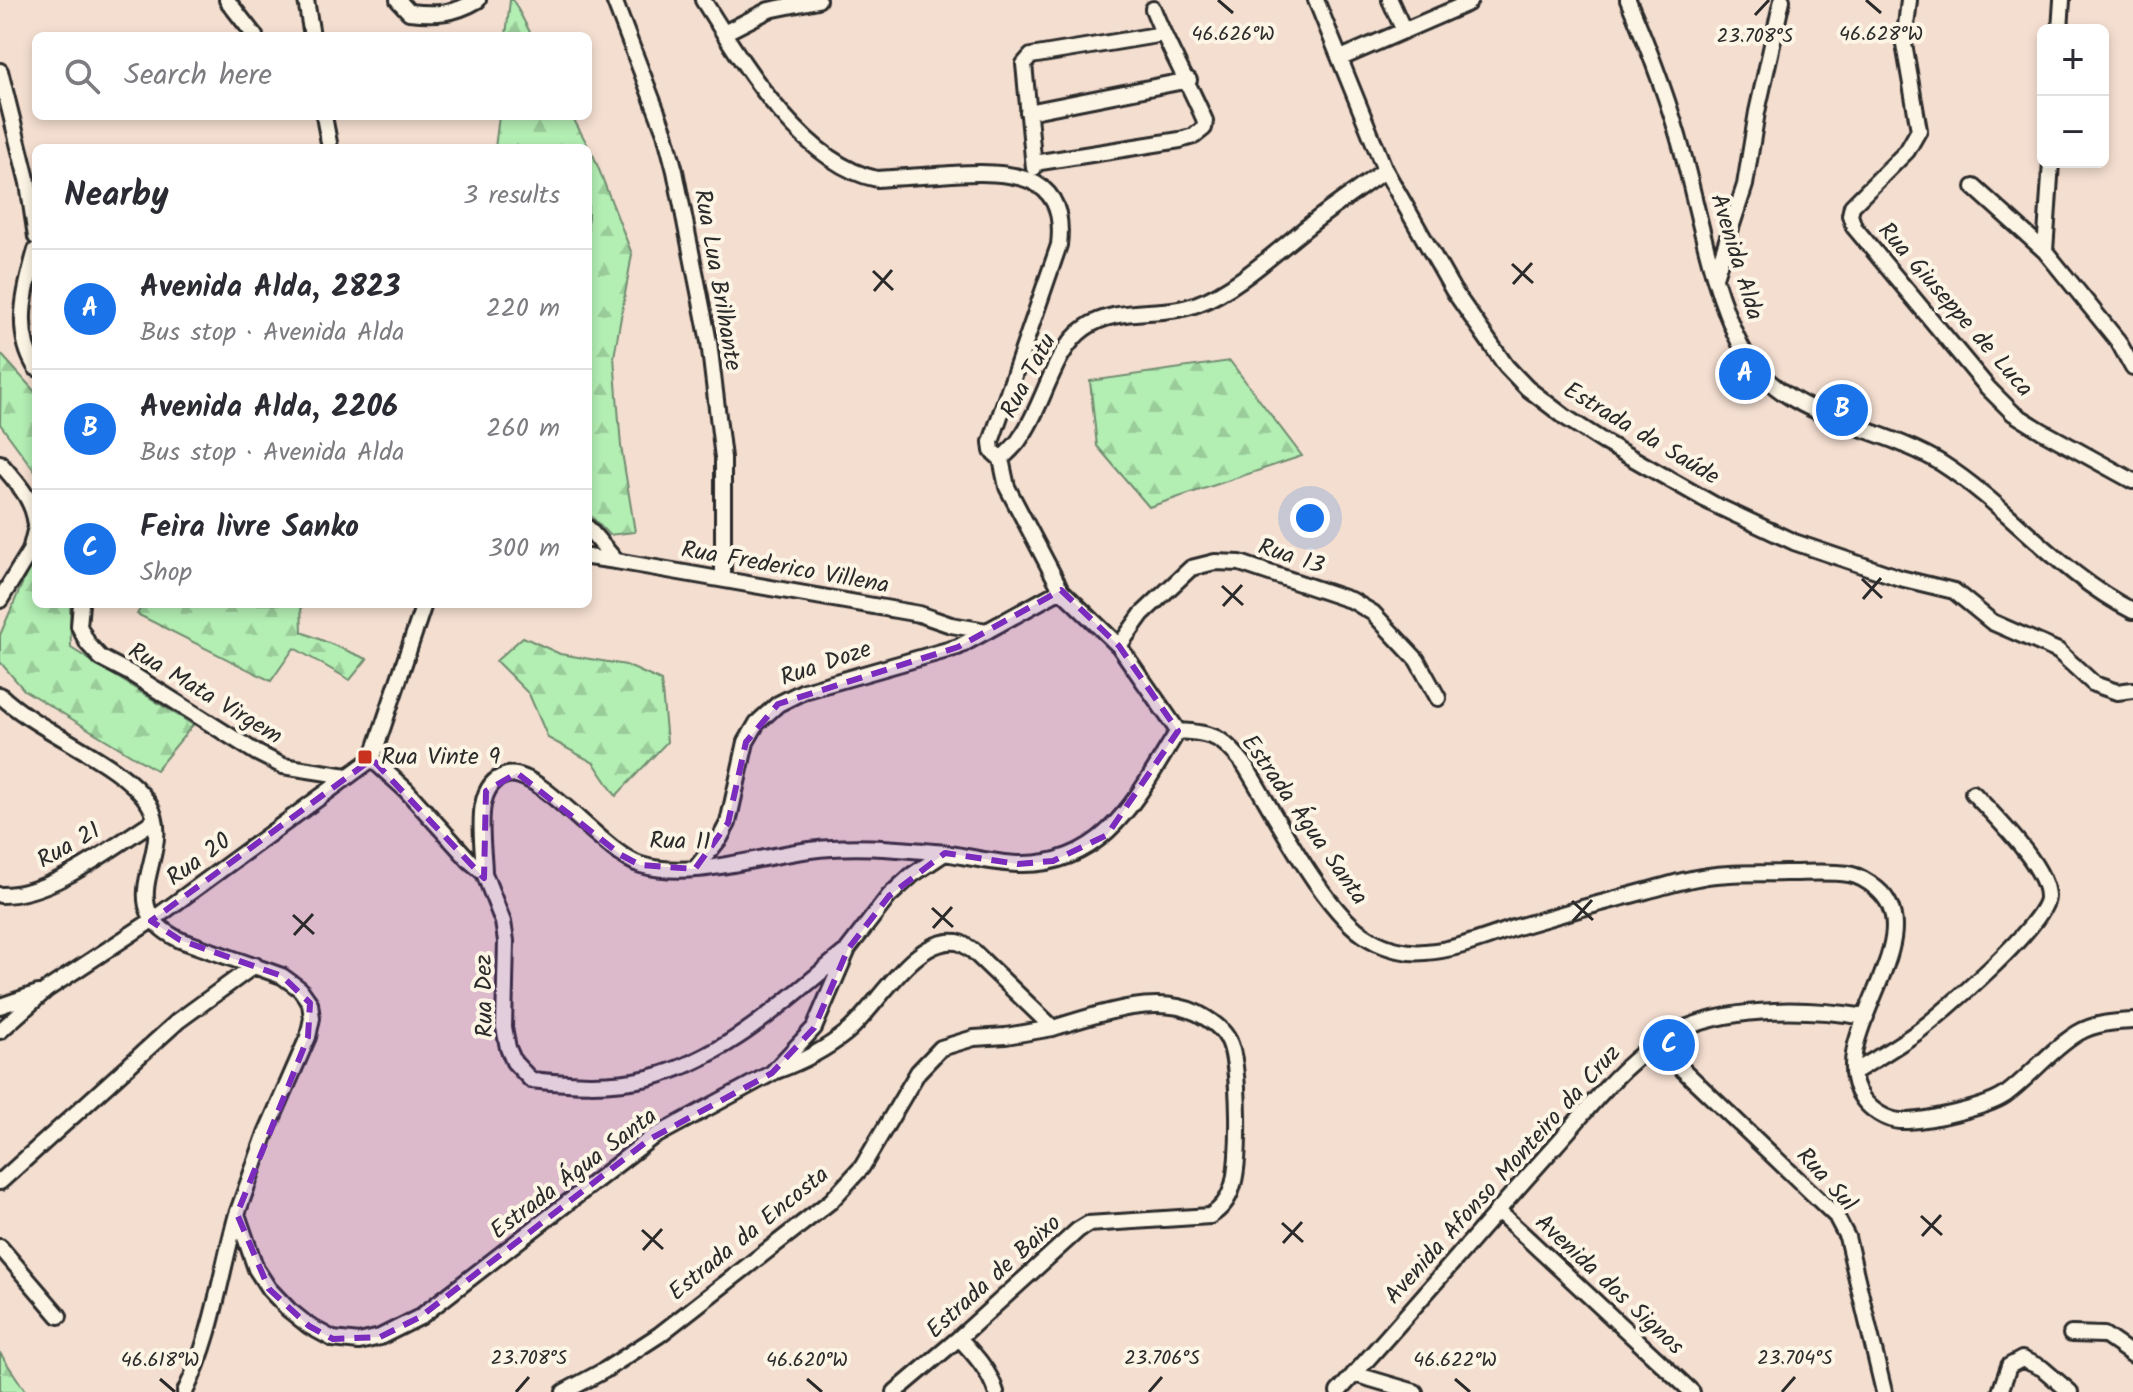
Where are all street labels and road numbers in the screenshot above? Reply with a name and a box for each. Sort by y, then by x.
street label: Rua Lua Brilhante [682,186,752,374]
street label: Avenida Alda [1698,189,1774,325]
street label: Rua Giuseppe de Luca [1868,214,2042,406]
street label: Rua Tatu [990,326,1068,425]
street label: Estrada da Saúde [1555,372,1727,496]
street label: Rua 13 [1253,528,1329,586]
street label: Rua Frederico Villena [678,531,892,605]
street label: Rua Doze [775,630,877,698]
street label: Rua Mata Virgem [120,632,290,756]
street label: Estrada Água Santa [1230,726,1378,914]
street label: Rua 21 [30,812,108,880]
street label: Rua 11 [649,822,711,862]
street label: Rua 20 [158,823,240,897]
street label: Rua Dez [465,954,505,1038]
street label: Avenida Afonso Monteiro da Cruz [1375,1036,1631,1314]
street label: Estrada Água Santa [482,1098,666,1250]
street label: Rua Sul [1786,1138,1866,1222]
street label: Estrada da Encosta [660,1157,838,1311]
street label: Estrada de Baixo [917,1205,1071,1349]
street label: Avenida dos Signos [1525,1205,1693,1365]

